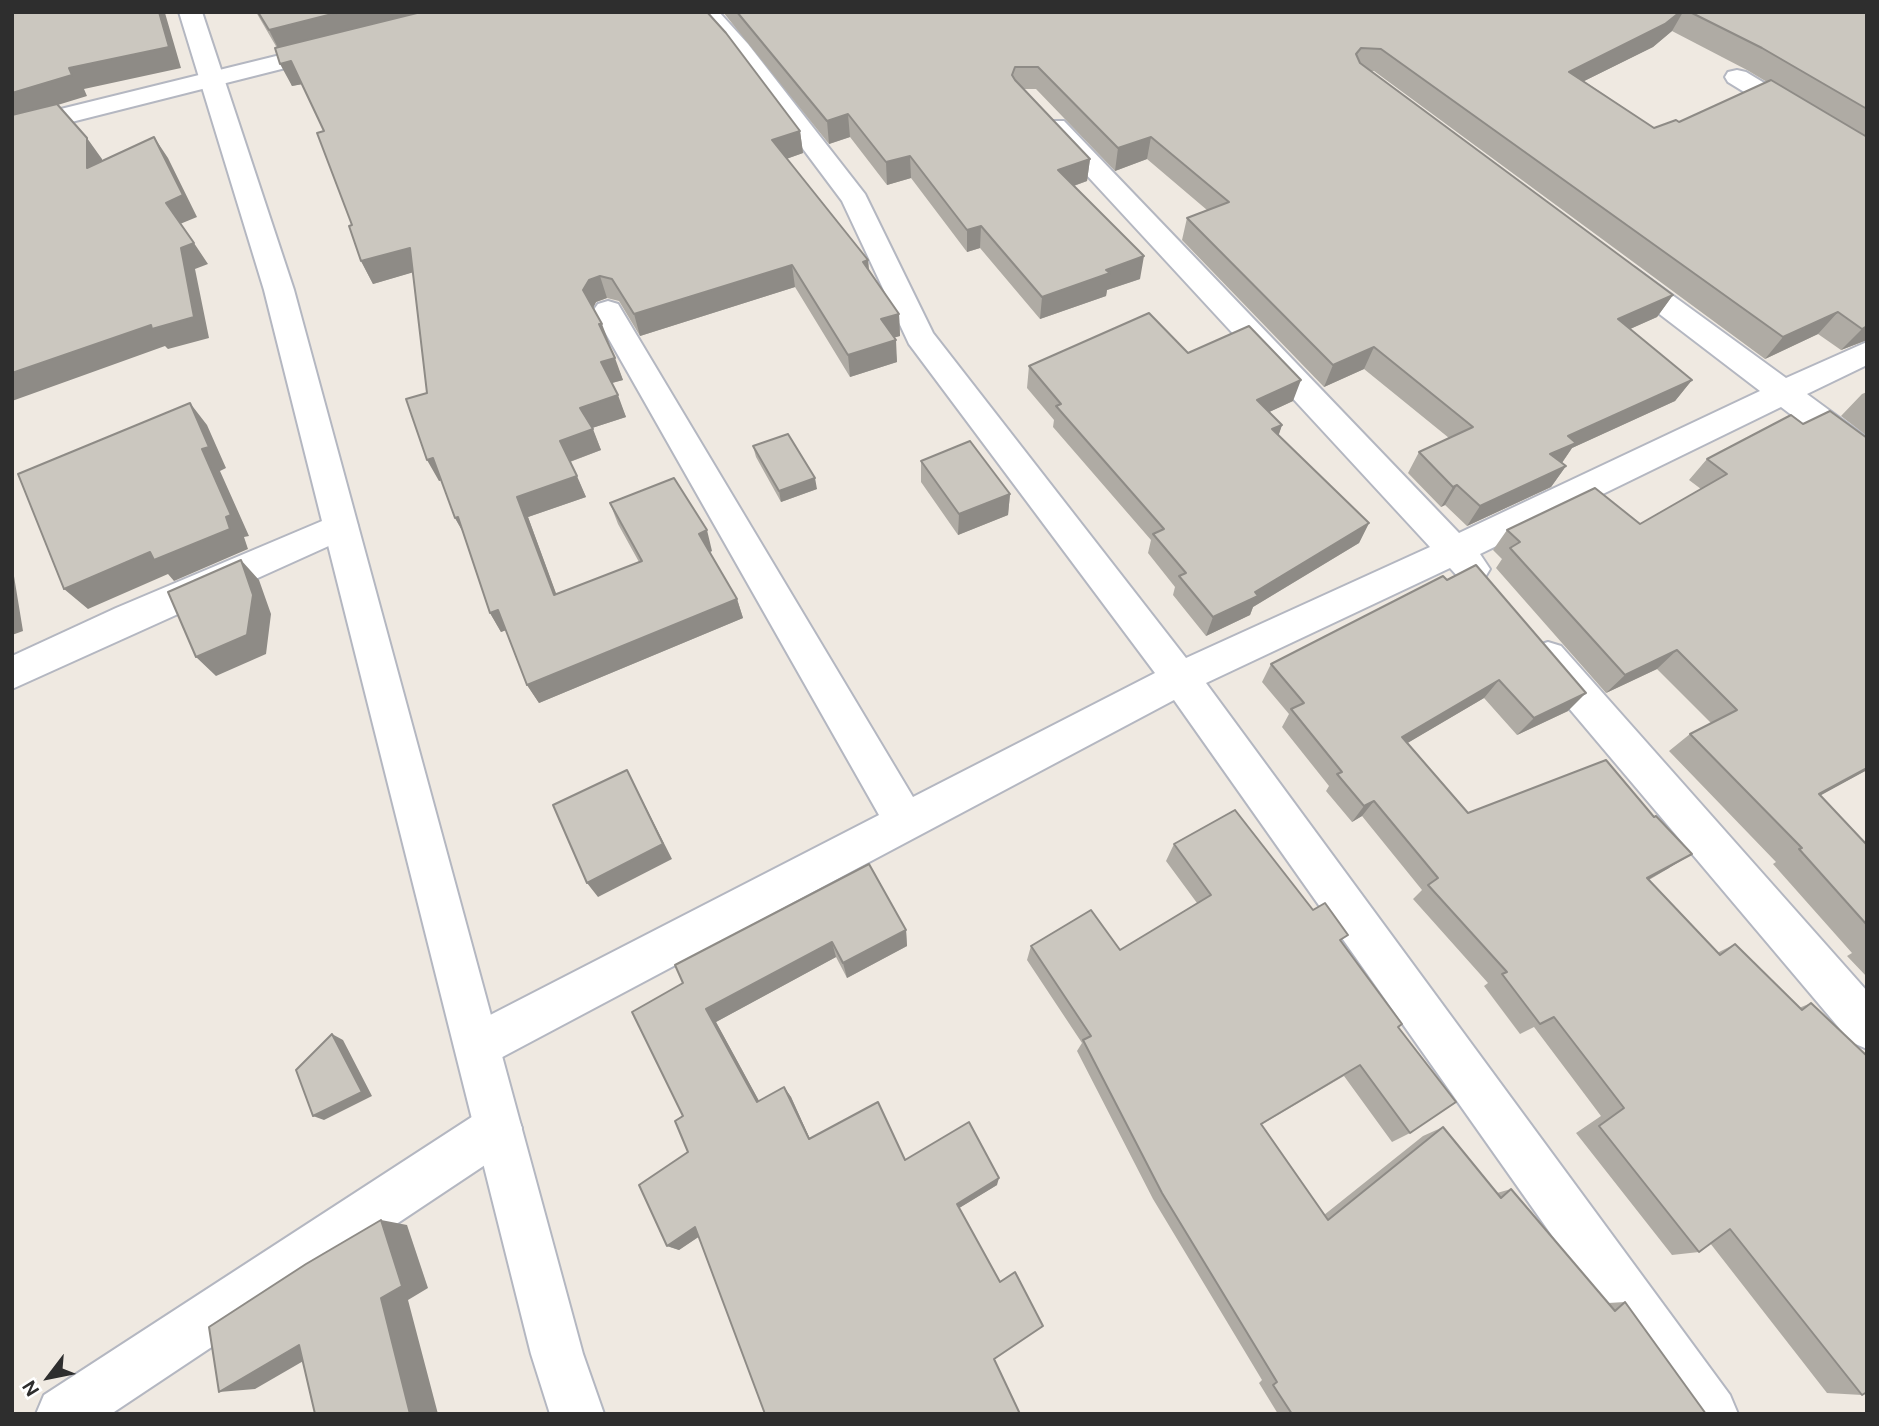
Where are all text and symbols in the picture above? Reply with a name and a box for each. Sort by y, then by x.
north arrow [14,1342,84,1412]
text: N [16,1376,45,1401]

